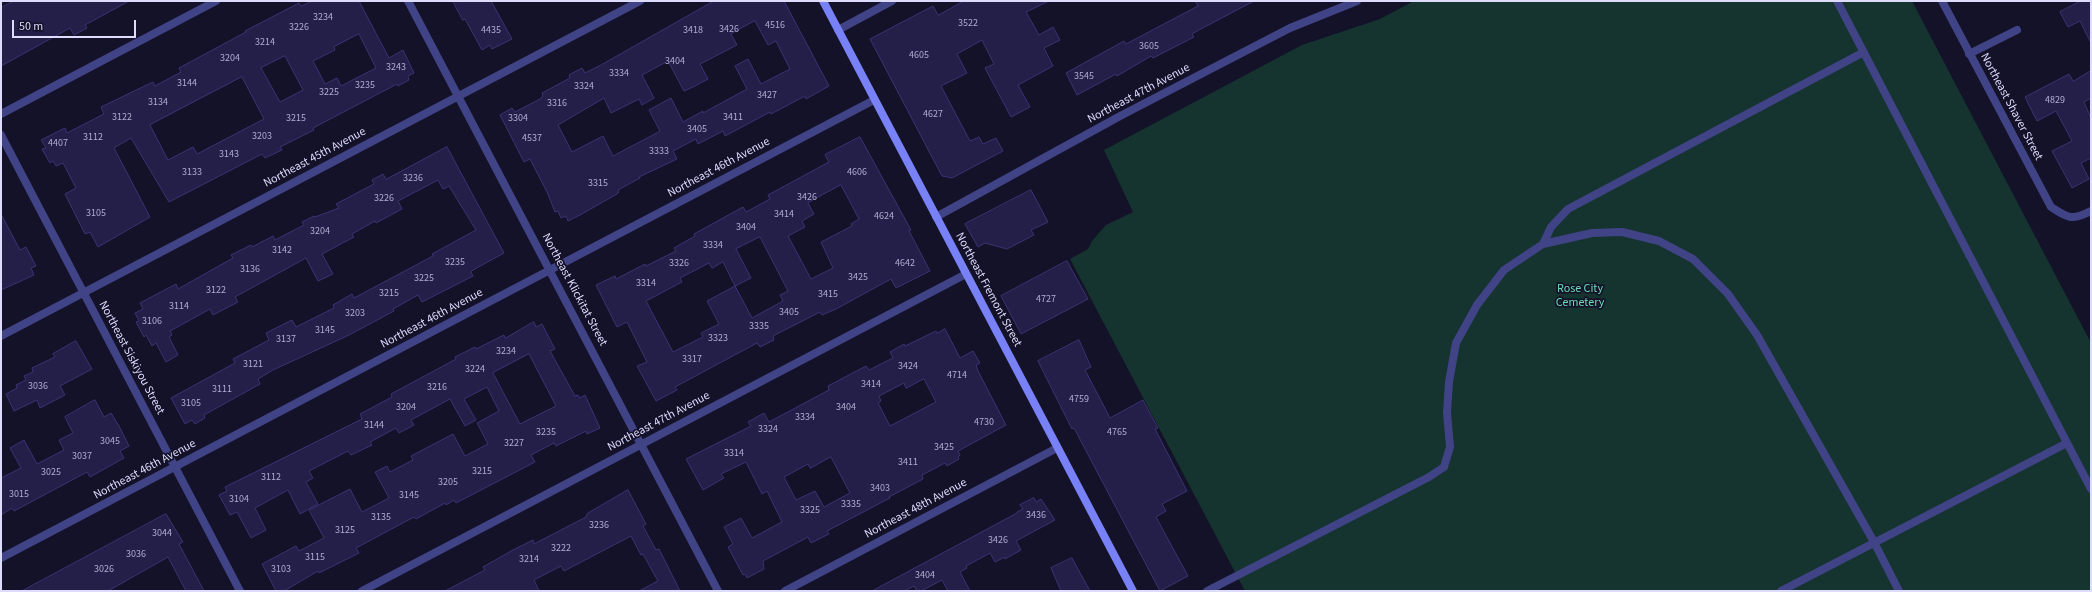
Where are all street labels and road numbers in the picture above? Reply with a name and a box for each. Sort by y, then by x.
street label: Northeast Shaver Street [1977,51,2045,163]
street label: Northeast 47th Avenue [1085,61,1193,127]
street label: Northeast 45th Avenue [261,125,369,191]
street label: Northeast 46th Avenue [665,135,773,201]
street label: Northeast Fremont Street [952,230,1024,350]
street label: Northeast Klickitat Street [538,231,610,349]
street label: Northeast 46th Avenue [378,286,486,352]
street label: Northeast Siskiyou Street [95,299,167,417]
street label: Northeast 47th Avenue [605,389,713,455]
street label: Northeast 46th Avenue [91,437,199,503]
street label: Northeast 48th Avenue [862,476,970,542]

